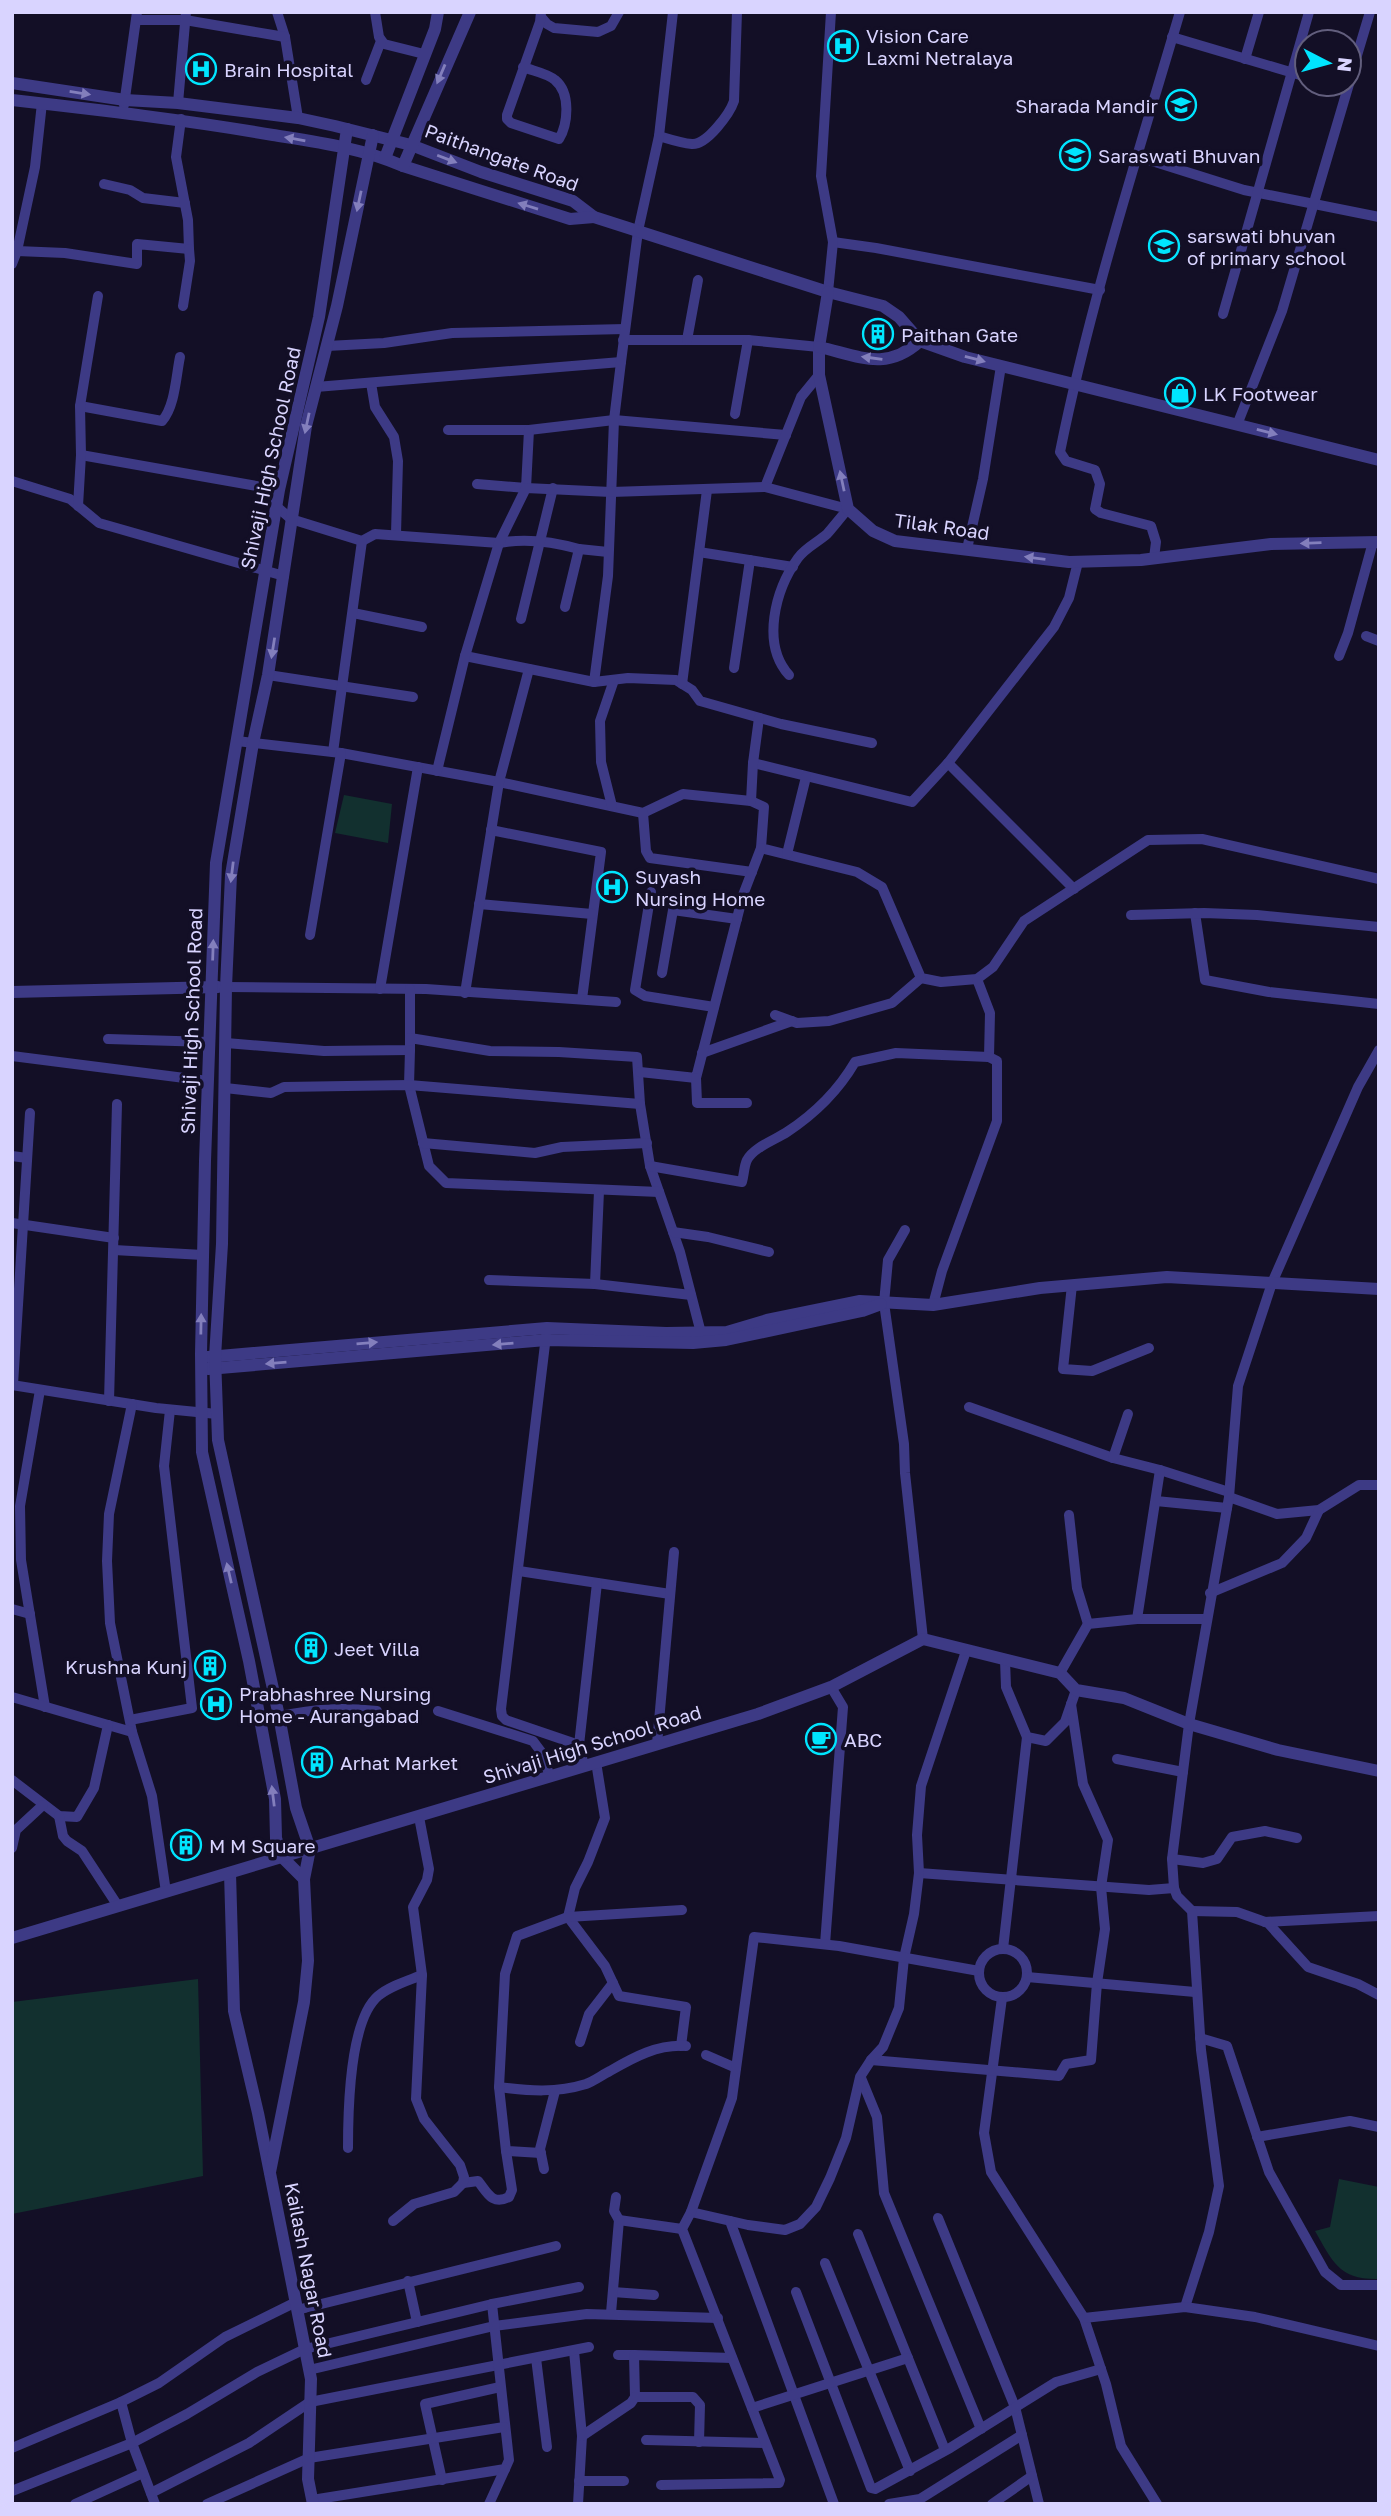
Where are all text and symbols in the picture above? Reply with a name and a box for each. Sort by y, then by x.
place label: Vision Care Laxmi Netralaya [866,24,1013,69]
north arrow [1293,28,1363,98]
hospital icon: Vision Care Laxmi Netralaya [826,29,860,63]
hospital icon: Brain Hospital [184,52,218,86]
text: N [1333,56,1358,73]
place label: Brain Hospital [224,58,353,81]
one-way arrow [436,64,447,85]
one-way arrow [69,88,91,99]
school or university icon: Sharada Mandir [1164,88,1198,122]
place label: Sharada Mandir [1015,94,1159,117]
street label: Paithangate Road [422,119,582,195]
one-way arrow [284,133,306,144]
school or university icon: Saraswati Bhuvan [1058,138,1092,172]
place label: Saraswati Bhuvan [1098,144,1260,167]
one-way arrow [437,153,458,164]
one-way arrow [353,190,364,212]
one-way arrow [517,200,538,210]
place label: sarswati bhuvan of primary school [1187,224,1346,269]
school or university icon: sarswati bhuvan of primary school [1147,229,1181,263]
building icon: Paithan Gate [861,317,895,351]
place label: Paithan Gate [901,323,1018,346]
street label: Shivaji High School Road [235,345,305,571]
one-way arrow [861,352,883,363]
one-way arrow [964,354,986,365]
shop icon: LK Footwear [1163,376,1197,410]
place label: LK Footwear [1203,382,1318,405]
one-way arrow [302,412,313,434]
one-way arrow [1256,427,1278,438]
one-way arrow [836,470,847,492]
street label: Tilak Road [893,508,991,544]
one-way arrow [1299,538,1321,549]
one-way arrow [1024,552,1046,563]
one-way arrow [267,637,278,659]
one-way arrow [227,861,238,883]
place label: Suyash Nursing Home [635,865,765,910]
hospital icon: Suyash Nursing Home [595,870,629,904]
street label: Shivaji High School Road [176,907,206,1135]
one-way arrow [207,939,218,961]
one-way arrow [196,1313,207,1335]
one-way arrow [356,1337,378,1348]
one-way arrow [491,1339,513,1350]
one-way arrow [265,1358,287,1369]
one-way arrow [224,1562,235,1584]
building icon: Jeet Villa [294,1631,328,1665]
place label: Jeet Villa [334,1637,420,1660]
building icon: Krushna Kunj [193,1649,227,1683]
place label: Krushna Kunj [65,1655,187,1678]
place label: Prabhashree Nursing Home - Aurangabad [239,1682,431,1727]
hospital icon: Prabhashree Nursing Home - Aurangabad [199,1687,233,1721]
street label: Shivaji High School Road [480,1700,704,1788]
cafe icon: ABC [804,1722,838,1756]
place label: ABC [844,1728,882,1751]
building icon: Arhat Market [300,1745,334,1779]
place label: Arhat Market [340,1751,458,1774]
one-way arrow [268,1785,279,1807]
building icon: M M Square [169,1828,203,1862]
place label: M M Square [209,1834,316,1857]
street label: Kailash Nagar Road [281,2180,337,2360]

